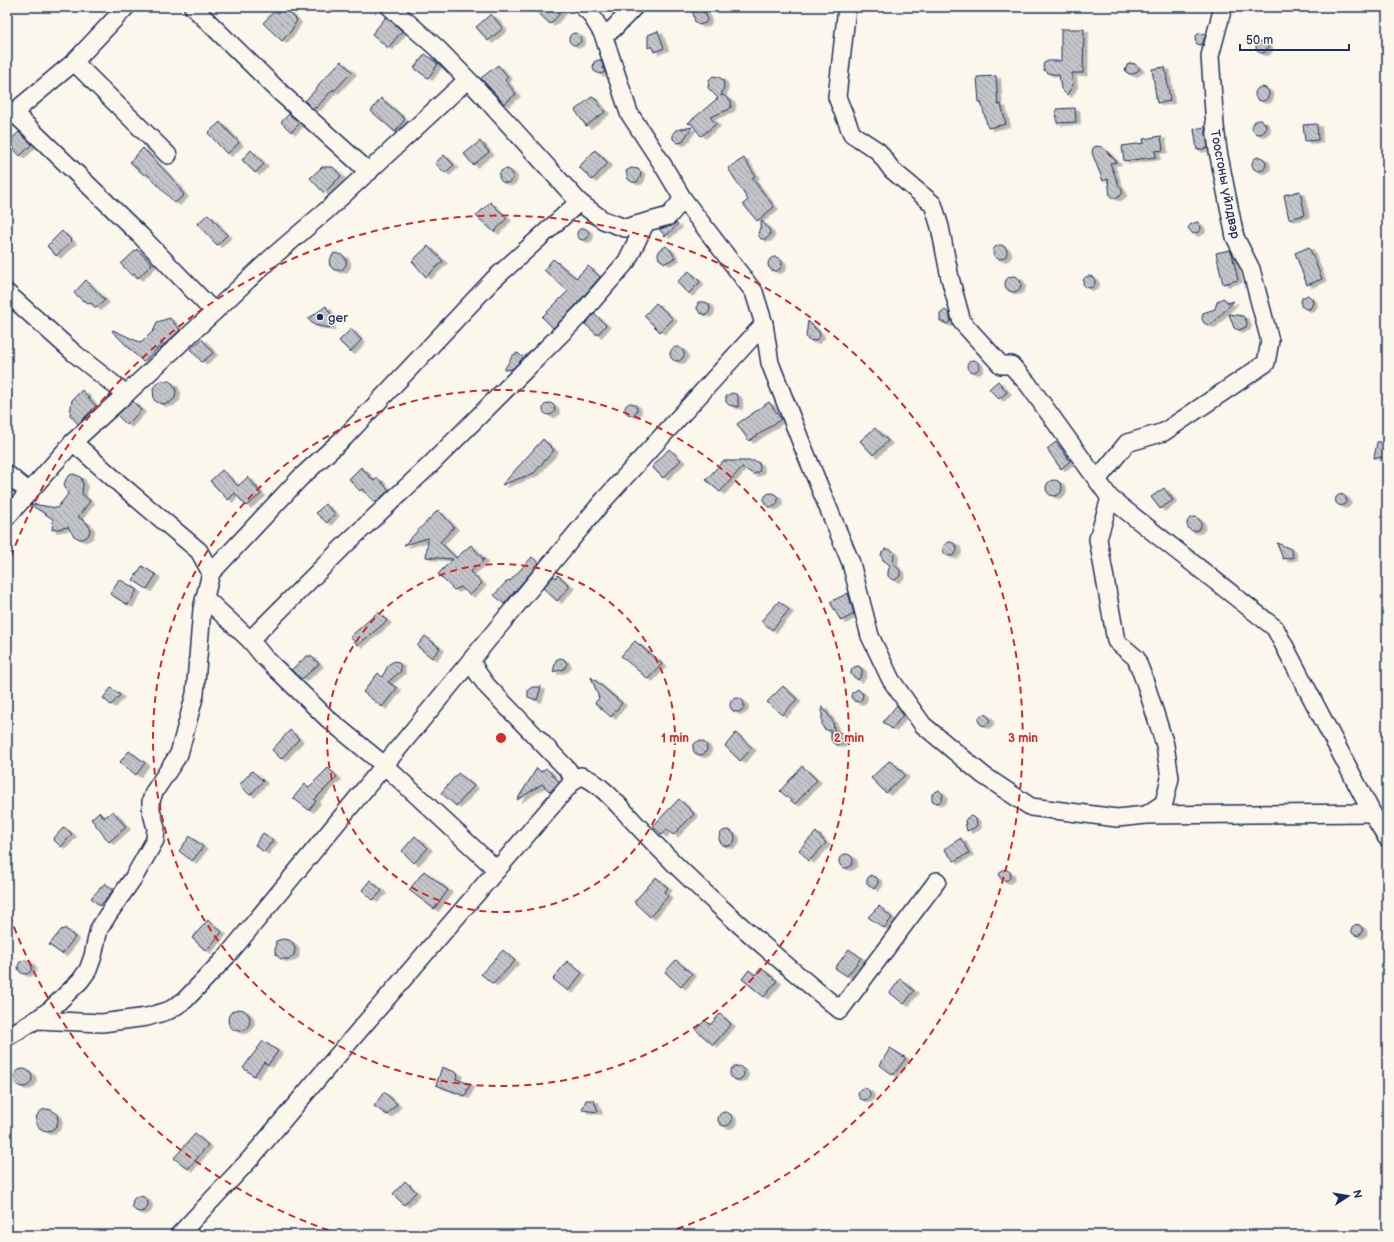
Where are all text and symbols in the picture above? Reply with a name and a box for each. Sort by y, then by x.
scale bar [1240,26,1349,52]
text: 50 m [1246,33,1273,48]
street label: Тоосгоны үйлдвэр [1207,128,1244,241]
place label: ger [328,310,348,326]
marker: ger [315,312,325,322]
centre of rings [494,731,508,745]
text: 1 min [661,731,689,746]
text: 2 min [834,731,864,746]
text: 3 min [1008,731,1038,746]
north arrow [1328,1176,1368,1216]
text: N [1350,1189,1365,1199]

